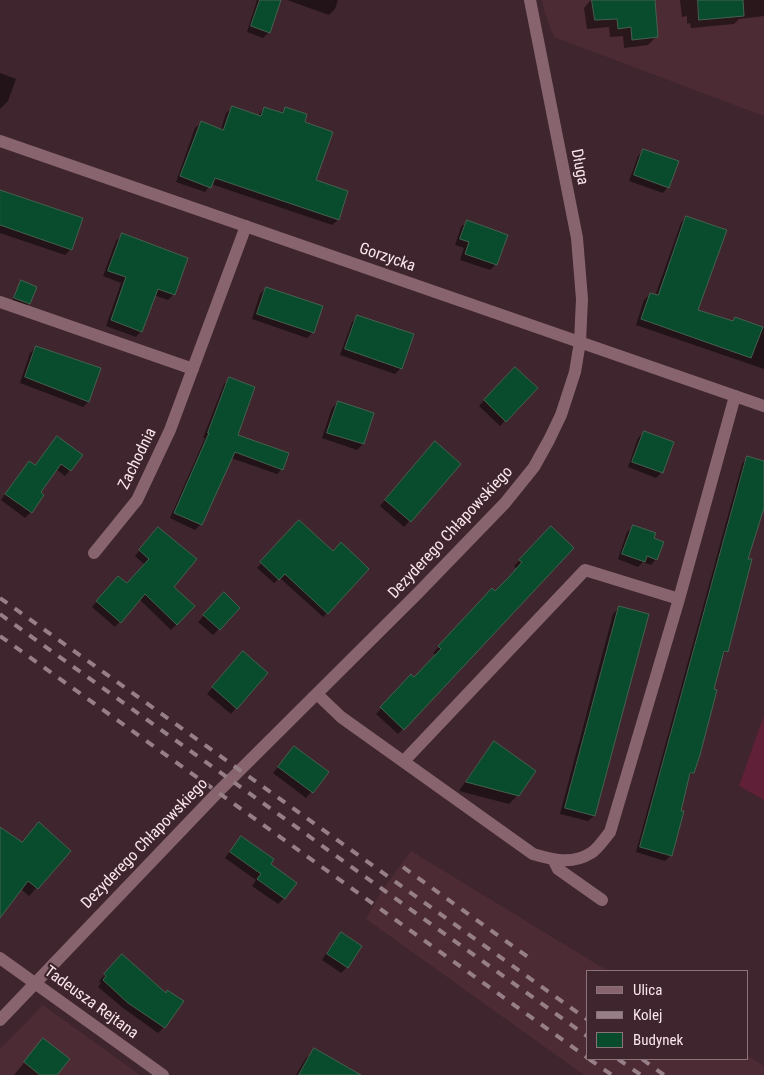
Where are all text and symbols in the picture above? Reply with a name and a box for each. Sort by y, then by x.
street label: Długa [566,147,592,187]
street label: Gorzycka [356,239,418,277]
street label: Zachodnia [115,425,161,493]
street label: Dezyderego Chłapowskiego [385,463,517,603]
street label: Dezyderego Chłapowskiego [78,775,212,913]
street label: Tadeusza Rejtana [40,963,142,1043]
legend [586,970,749,1060]
text: Ulica [633,981,662,999]
text: Kolej [633,1006,662,1024]
text: Budynek [633,1031,683,1049]

